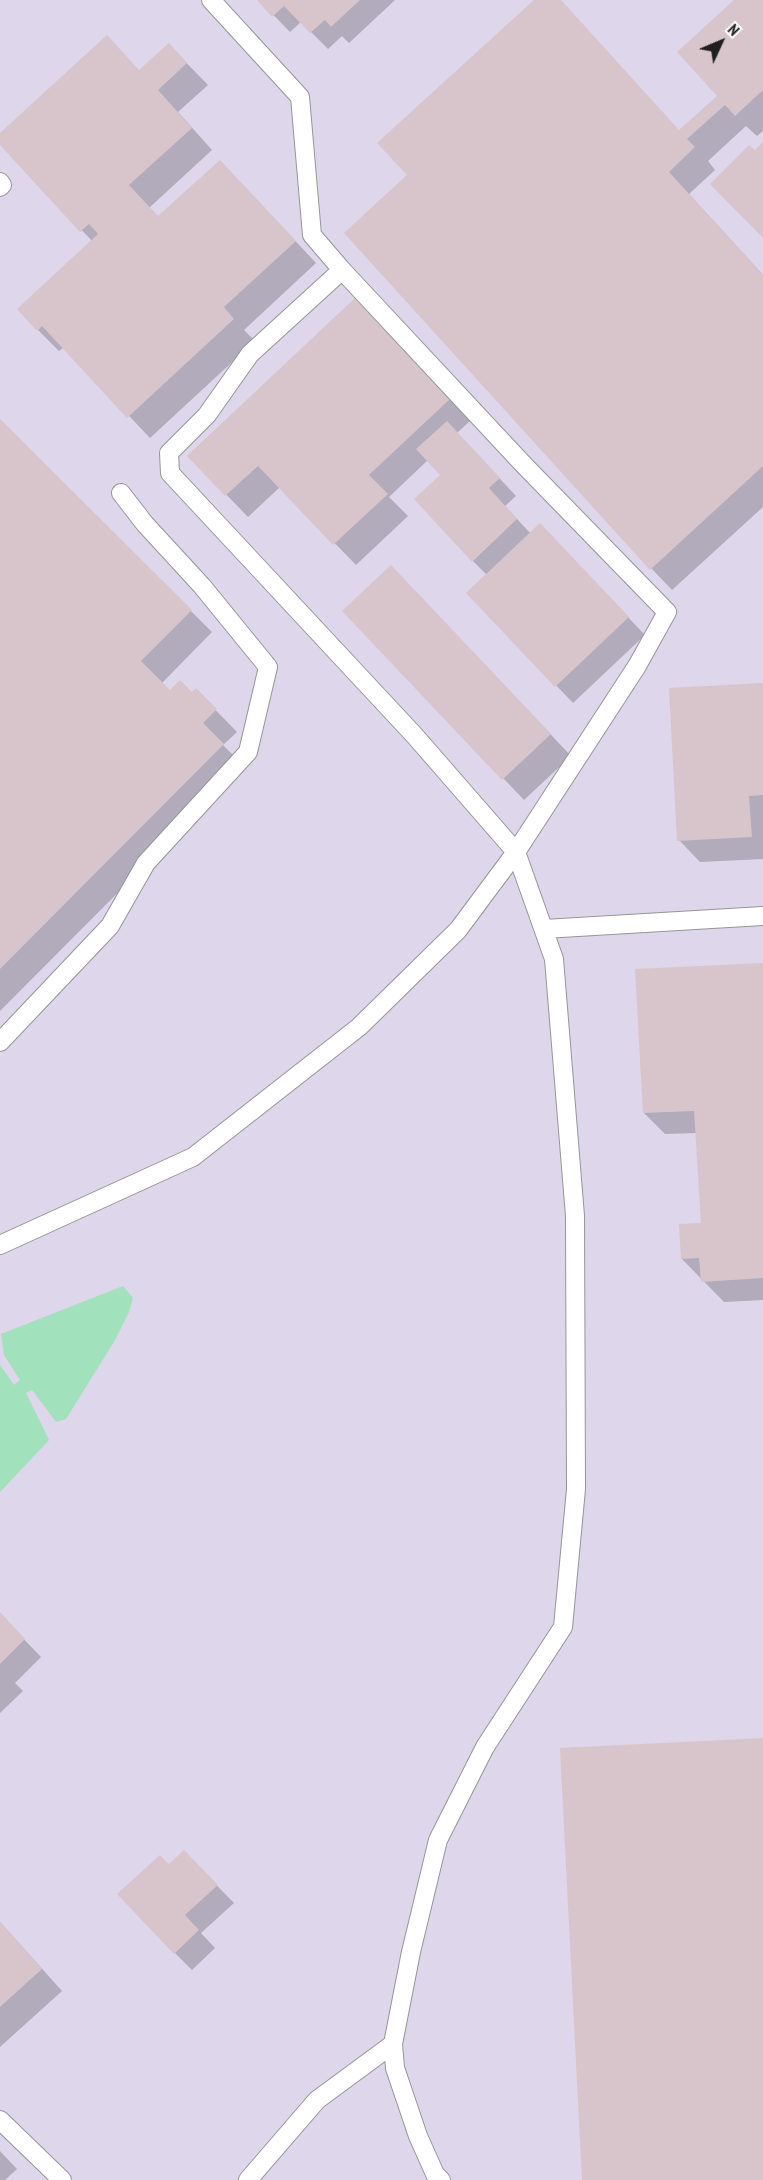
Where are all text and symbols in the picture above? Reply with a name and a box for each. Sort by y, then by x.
north arrow [691,12,751,72]
text: N [724,19,744,40]

